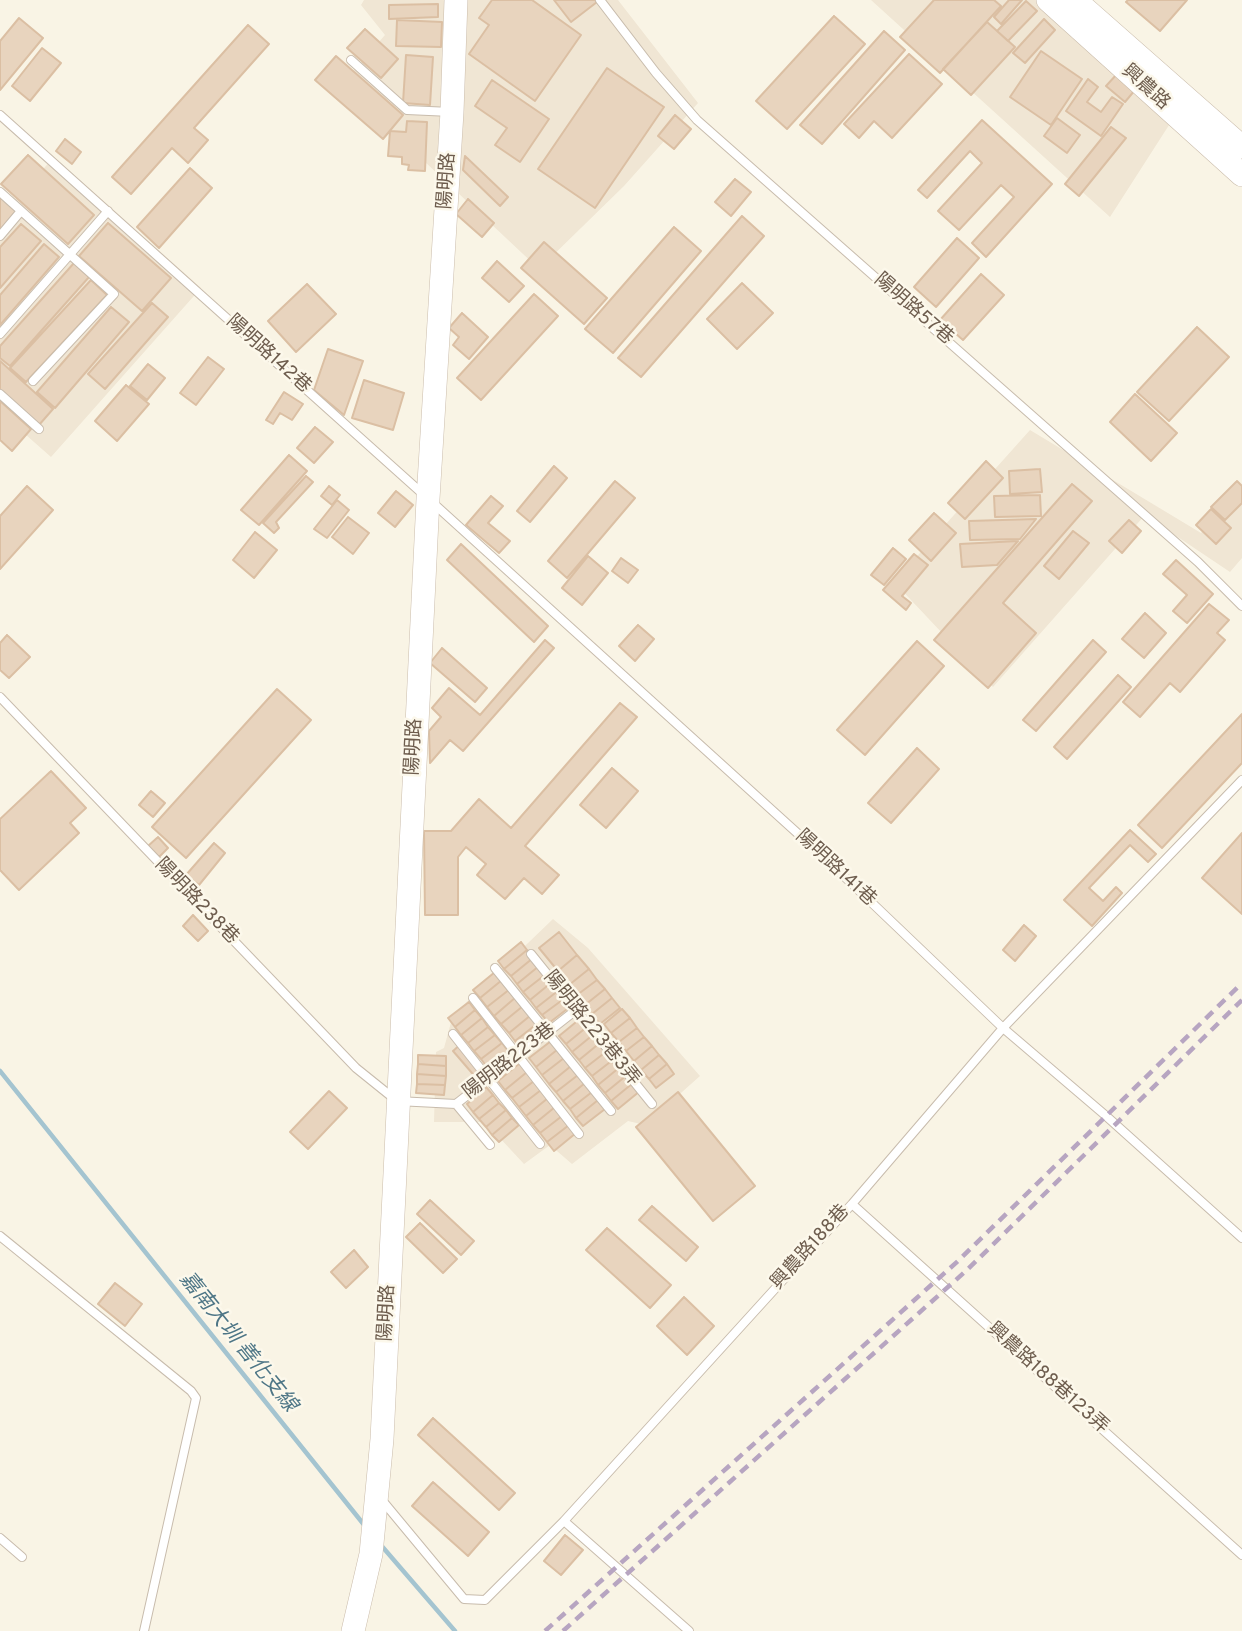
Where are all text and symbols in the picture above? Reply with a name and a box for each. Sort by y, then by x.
street label: 興農路 [1116,60,1174,116]
street label: 陽明路 [435,152,461,210]
street label: 陽明路57巷 [869,269,957,351]
street label: 陽明路142巷 [221,311,315,399]
street label: 陽明路 [402,718,428,776]
street label: 陽明路141巷 [790,826,880,912]
street label: 陽明路238巷 [149,854,243,950]
street label: 陽明路223巷3弄 [538,967,644,1091]
street label: 陽明路223巷 [459,1019,561,1105]
street label: 興農路188巷 [767,1201,855,1295]
water label: 嘉南大圳 善化支線 [173,1268,301,1418]
street label: 陽明路 [375,1284,401,1342]
street label: 興農路188巷123弄 [982,1319,1112,1439]

